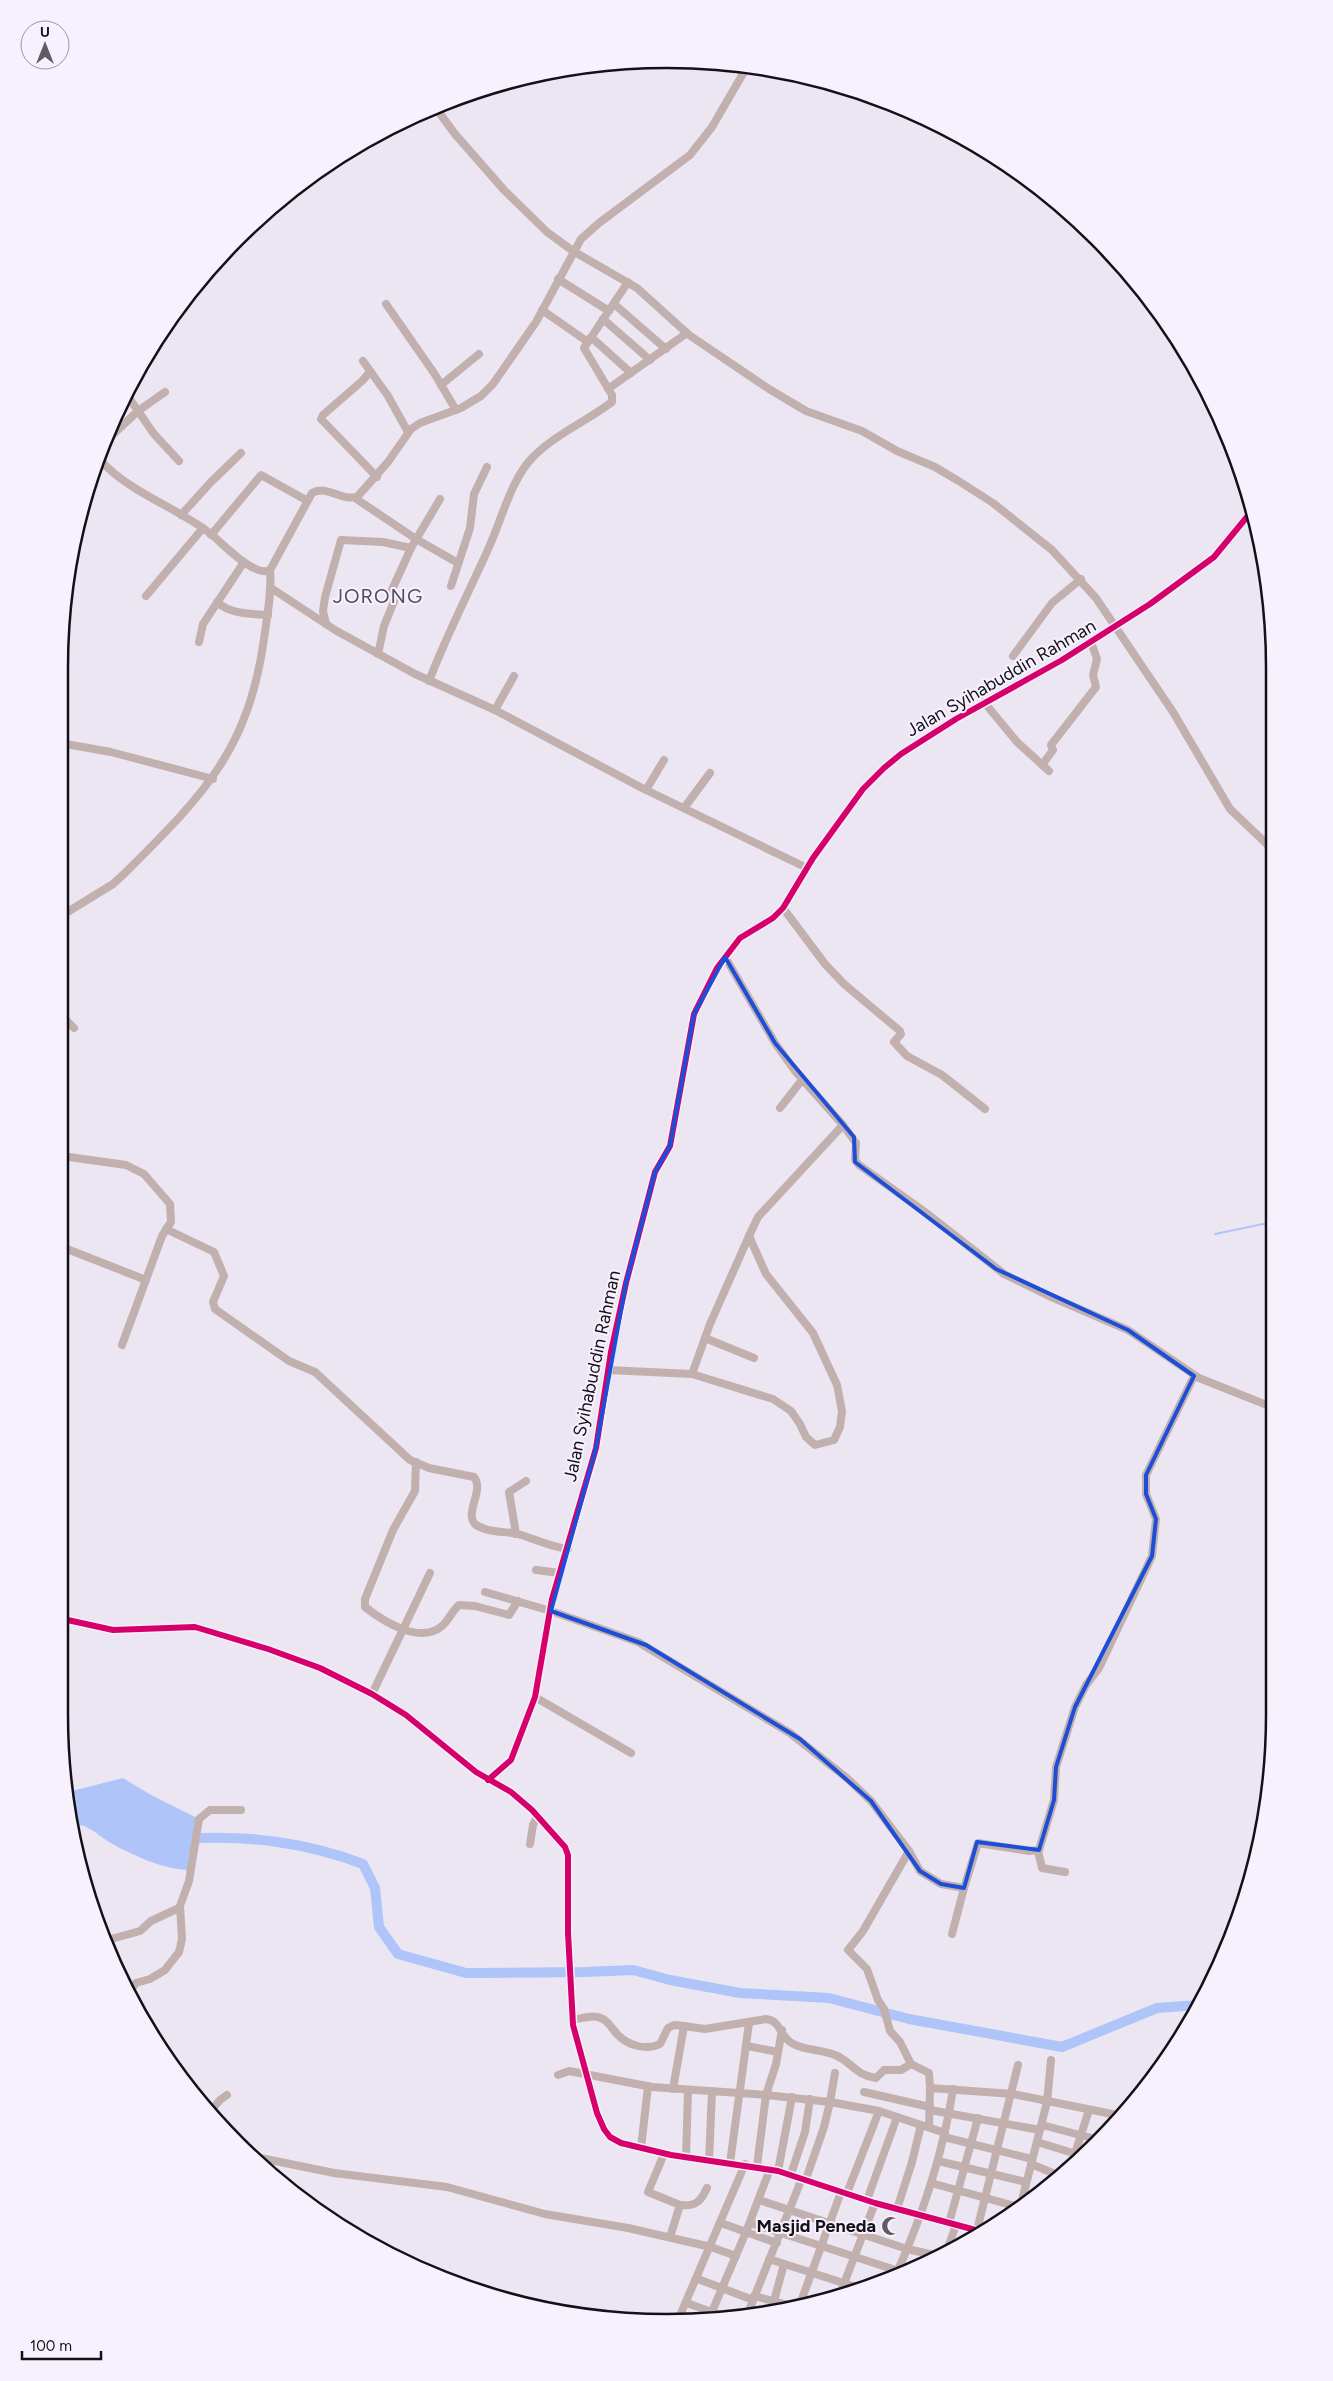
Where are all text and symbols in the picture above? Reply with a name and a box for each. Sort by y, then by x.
north arrow [20,20,70,70]
text: U [40,24,50,41]
district label: JORONG [333,584,423,608]
street label: Jalan Syihabuddin Rahman [902,615,1100,741]
street label: Jalan Syihabuddin Rahman [559,1268,625,1484]
place label: Masjid Peneda [756,2215,876,2237]
mosque icon: Masjid Peneda [880,2215,902,2237]
scale bar [22,2328,101,2360]
text: 100 m [30,2337,72,2355]

